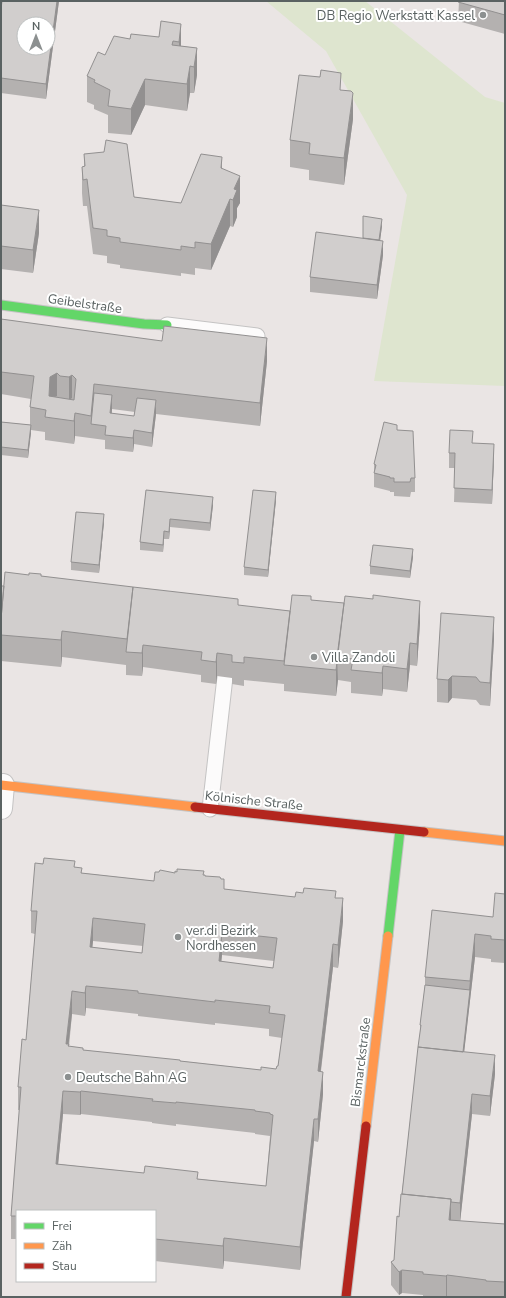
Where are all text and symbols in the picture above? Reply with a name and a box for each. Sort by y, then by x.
place label: DB Regio Werkstatt Kassel [317,7,475,25]
marker: DB Regio Werkstatt Kassel [478,10,488,20]
north arrow [16,16,56,56]
text: N [32,19,40,34]
street label: Geibelstraße [47,290,123,318]
place label: Villa Zandoli [321,649,395,667]
marker: Villa Zandoli [309,652,319,662]
street label: Kölnische Straße [204,787,304,815]
place label: ver.di Bezirk Nordhessen [186,922,257,955]
marker: ver.di Bezirk Nordhessen [173,932,183,942]
street label: Bismarckstraße [347,1016,375,1108]
place label: Deutsche Bahn AG [76,1069,187,1087]
marker: Deutsche Bahn AG [63,1072,73,1082]
legend [16,1210,156,1282]
text: Frei [52,1218,72,1234]
text: Zäh [52,1238,72,1254]
text: Stau [52,1258,77,1274]

